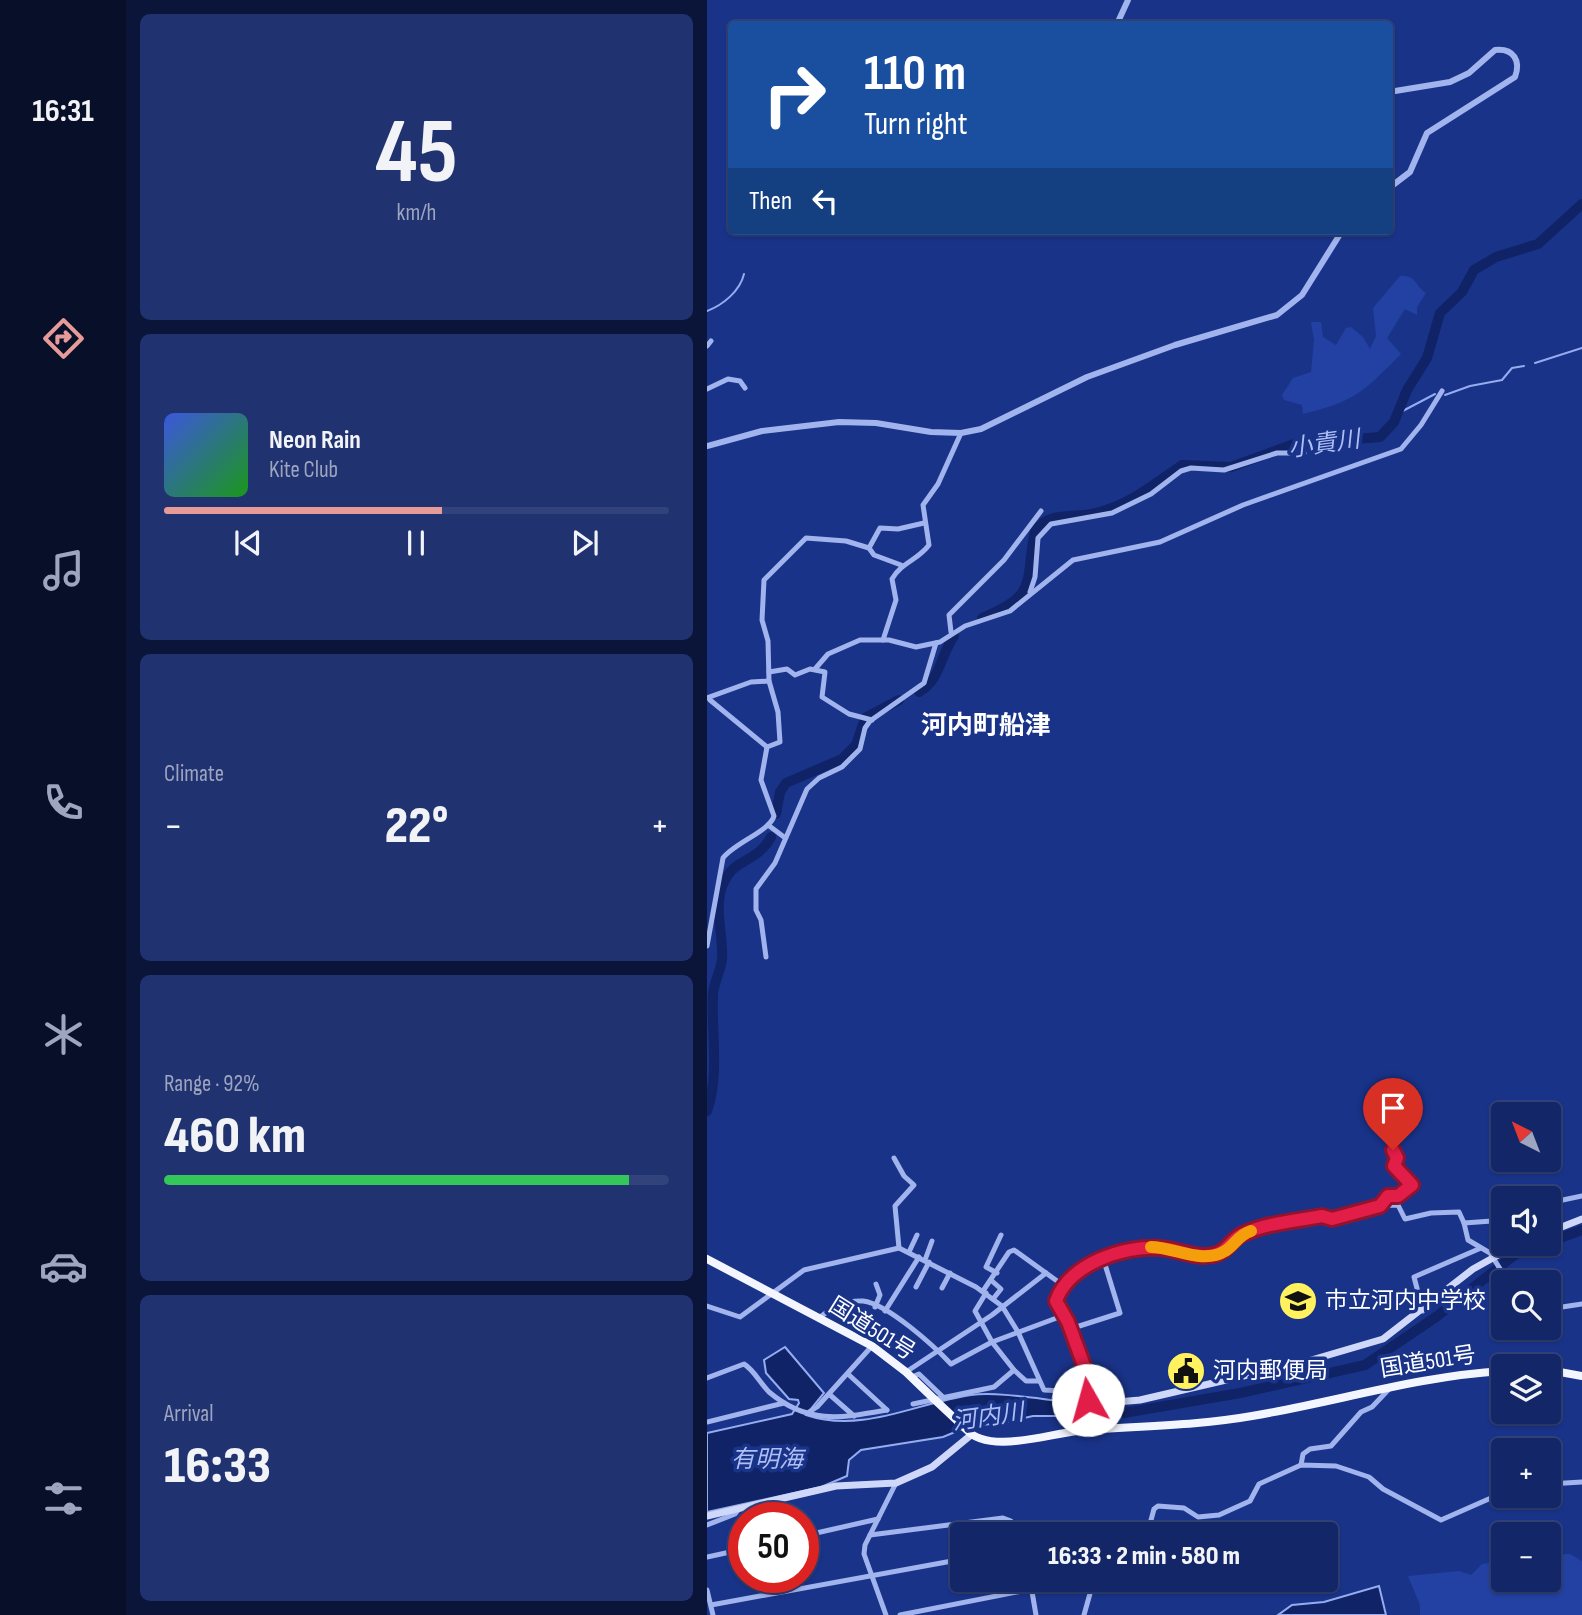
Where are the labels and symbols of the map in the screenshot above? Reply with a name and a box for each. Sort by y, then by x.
water label: 小責川 [1286,424,1365,463]
district label: 河内町船津 [921,711,1051,742]
pin [1363,1078,1423,1150]
north arrow [1491,1102,1561,1172]
school or university icon: 市立河内中学校 [1277,1280,1319,1322]
place label: 市立河内中学校 [1325,1287,1486,1315]
street label: 国道501号 [824,1292,920,1366]
street label: 国道501号 [1378,1341,1478,1383]
public building icon: 河内郵便局 [1165,1350,1207,1392]
place label: 河内郵便局 [1213,1357,1328,1385]
position arrow [1051,1363,1125,1437]
water label: 河内川 [950,1397,1029,1436]
water label: 有明海 [731,1445,807,1474]
speed limit sign: 50 [728,1502,819,1593]

